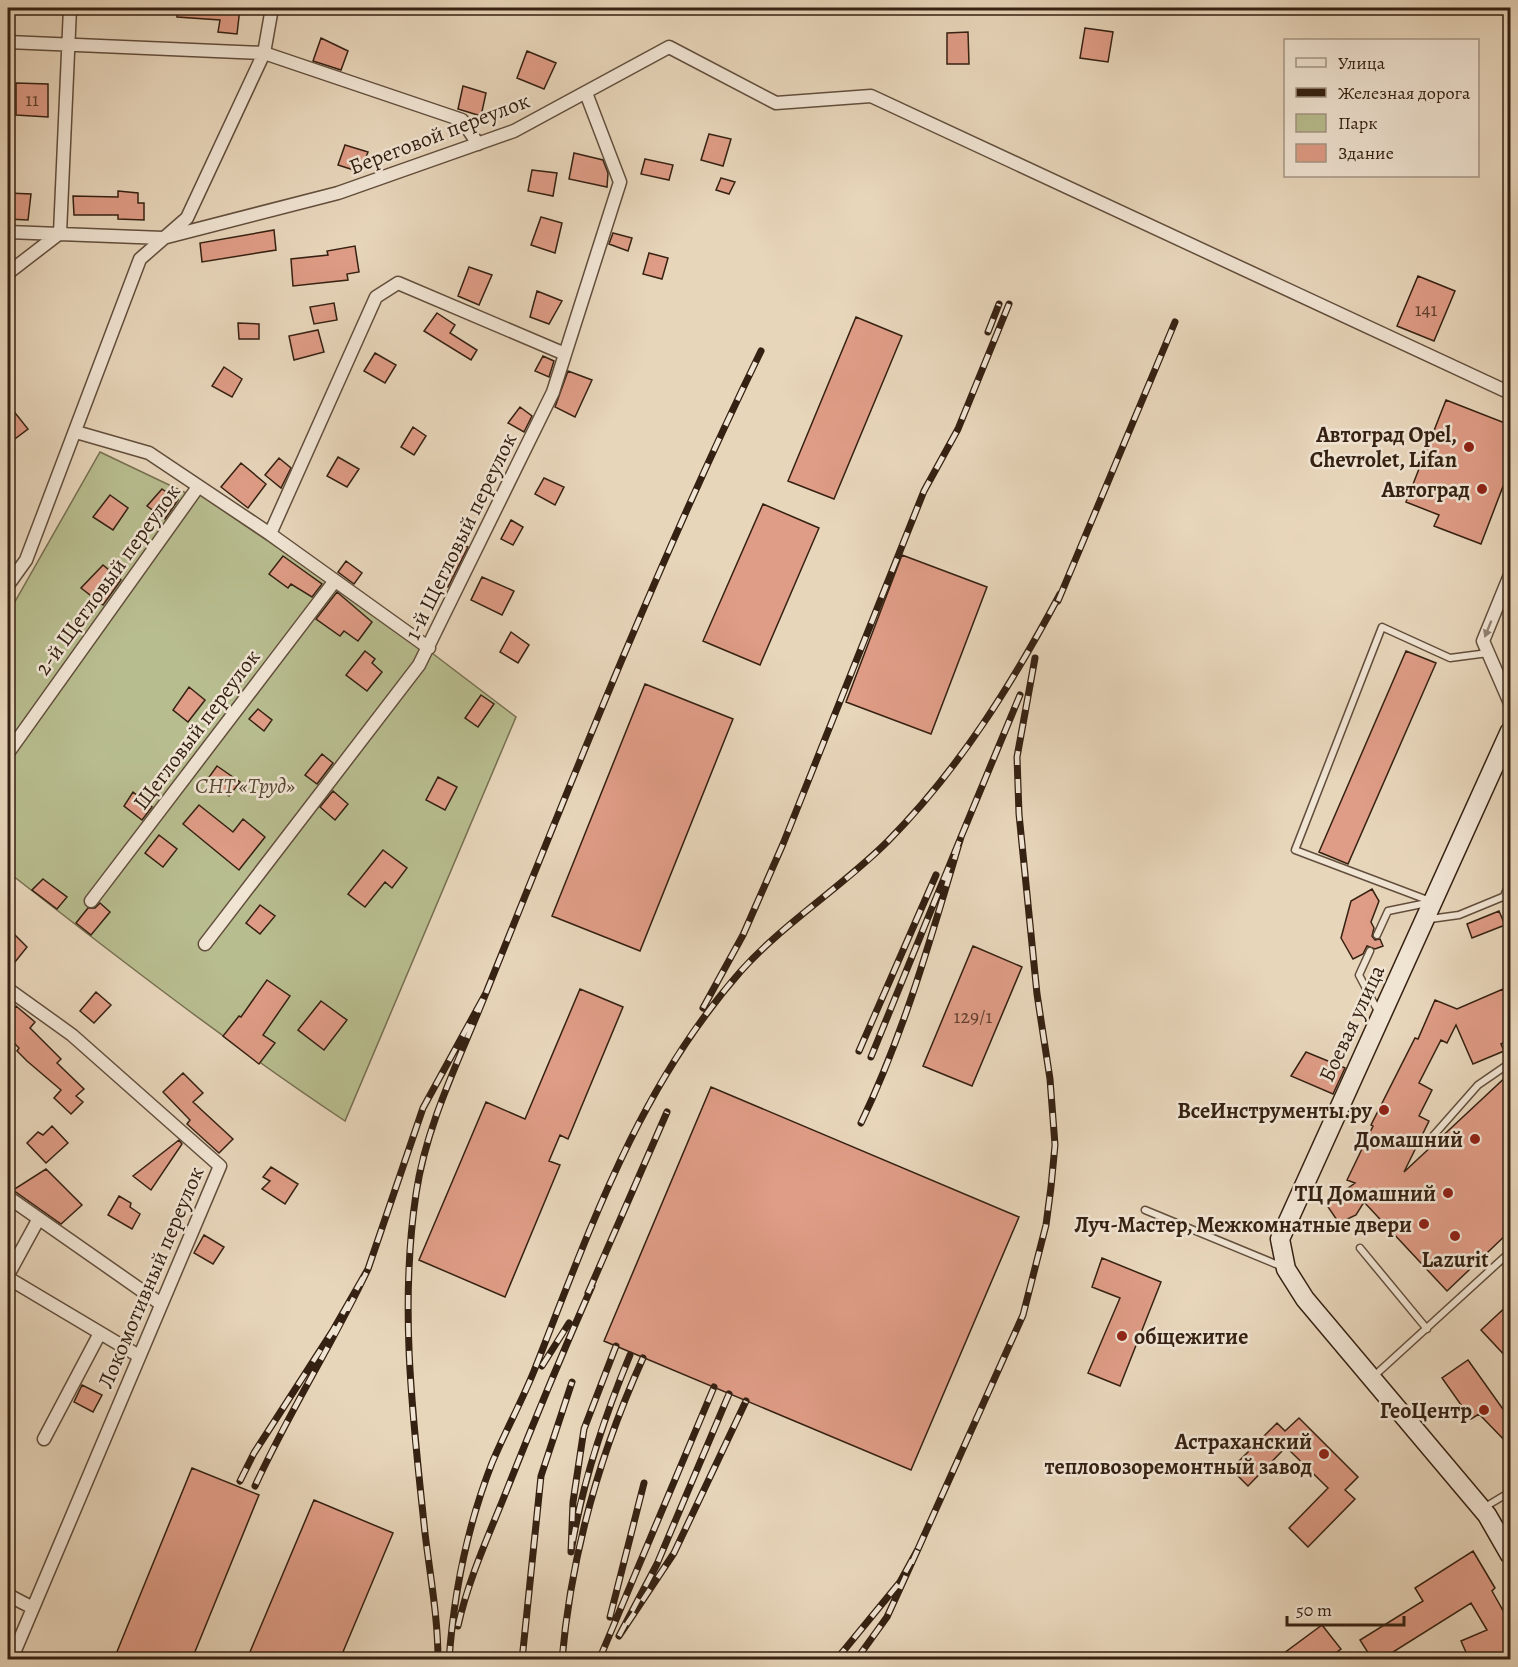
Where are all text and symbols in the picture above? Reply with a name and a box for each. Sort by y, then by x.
legend [1284,39,1479,177]
text: Улица [1338,51,1386,75]
text: Железная дорога [1338,81,1471,105]
house number: 11 [25,86,39,113]
street label: Береговой переулок [345,86,534,182]
text: Парк [1338,111,1378,135]
text: Здание [1338,141,1394,165]
house number: 141 [1415,296,1438,323]
place label: Автоград Opel, Chevrolet, Lifan [1310,420,1457,475]
street label: 1-й Щегловый переулок [398,428,524,645]
marker: Автоград Opel, Chevrolet, Lifan [1462,440,1476,454]
place label: Автоград [1381,475,1470,505]
street label: 2-й Щегловый переулок [28,478,188,681]
marker: Автоград [1475,482,1489,496]
one-way arrow [1483,621,1493,639]
street label: Щегловый переулок [126,643,267,816]
park label: СНТ «Труд» [195,771,295,801]
street label: Боевая улица [1312,959,1392,1087]
house number: 129/1 [954,1003,993,1030]
place label: ВсеИнструменты.ру [1177,1096,1372,1126]
marker: ВсеИнструменты.ру [1377,1103,1391,1117]
place label: Домашний [1354,1125,1463,1155]
marker: Домашний [1468,1132,1482,1146]
street label: Локомотивный переулок [91,1162,211,1393]
place label: ТЦ Домашний [1295,1179,1436,1209]
marker: ТЦ Домашний [1441,1186,1455,1200]
place label: Луч-Мастер, Межкомнатные двери [1074,1210,1412,1240]
marker: Луч-Мастер, Межкомнатные двери [1417,1217,1431,1231]
marker: Lazurit [1448,1229,1462,1243]
place label: Lazurit [1421,1245,1489,1275]
place label: общежитие [1134,1322,1248,1352]
marker: общежитие [1115,1329,1129,1343]
place label: ГеоЦентр [1380,1396,1472,1426]
marker: ГеоЦентр [1477,1403,1491,1417]
place label: Астраханский тепловозоремонтный завод [1044,1427,1312,1482]
marker: Астраханский тепловозоремонтный завод [1317,1447,1331,1461]
scale bar [1287,1589,1404,1627]
text: 50 m [1296,1598,1332,1622]

